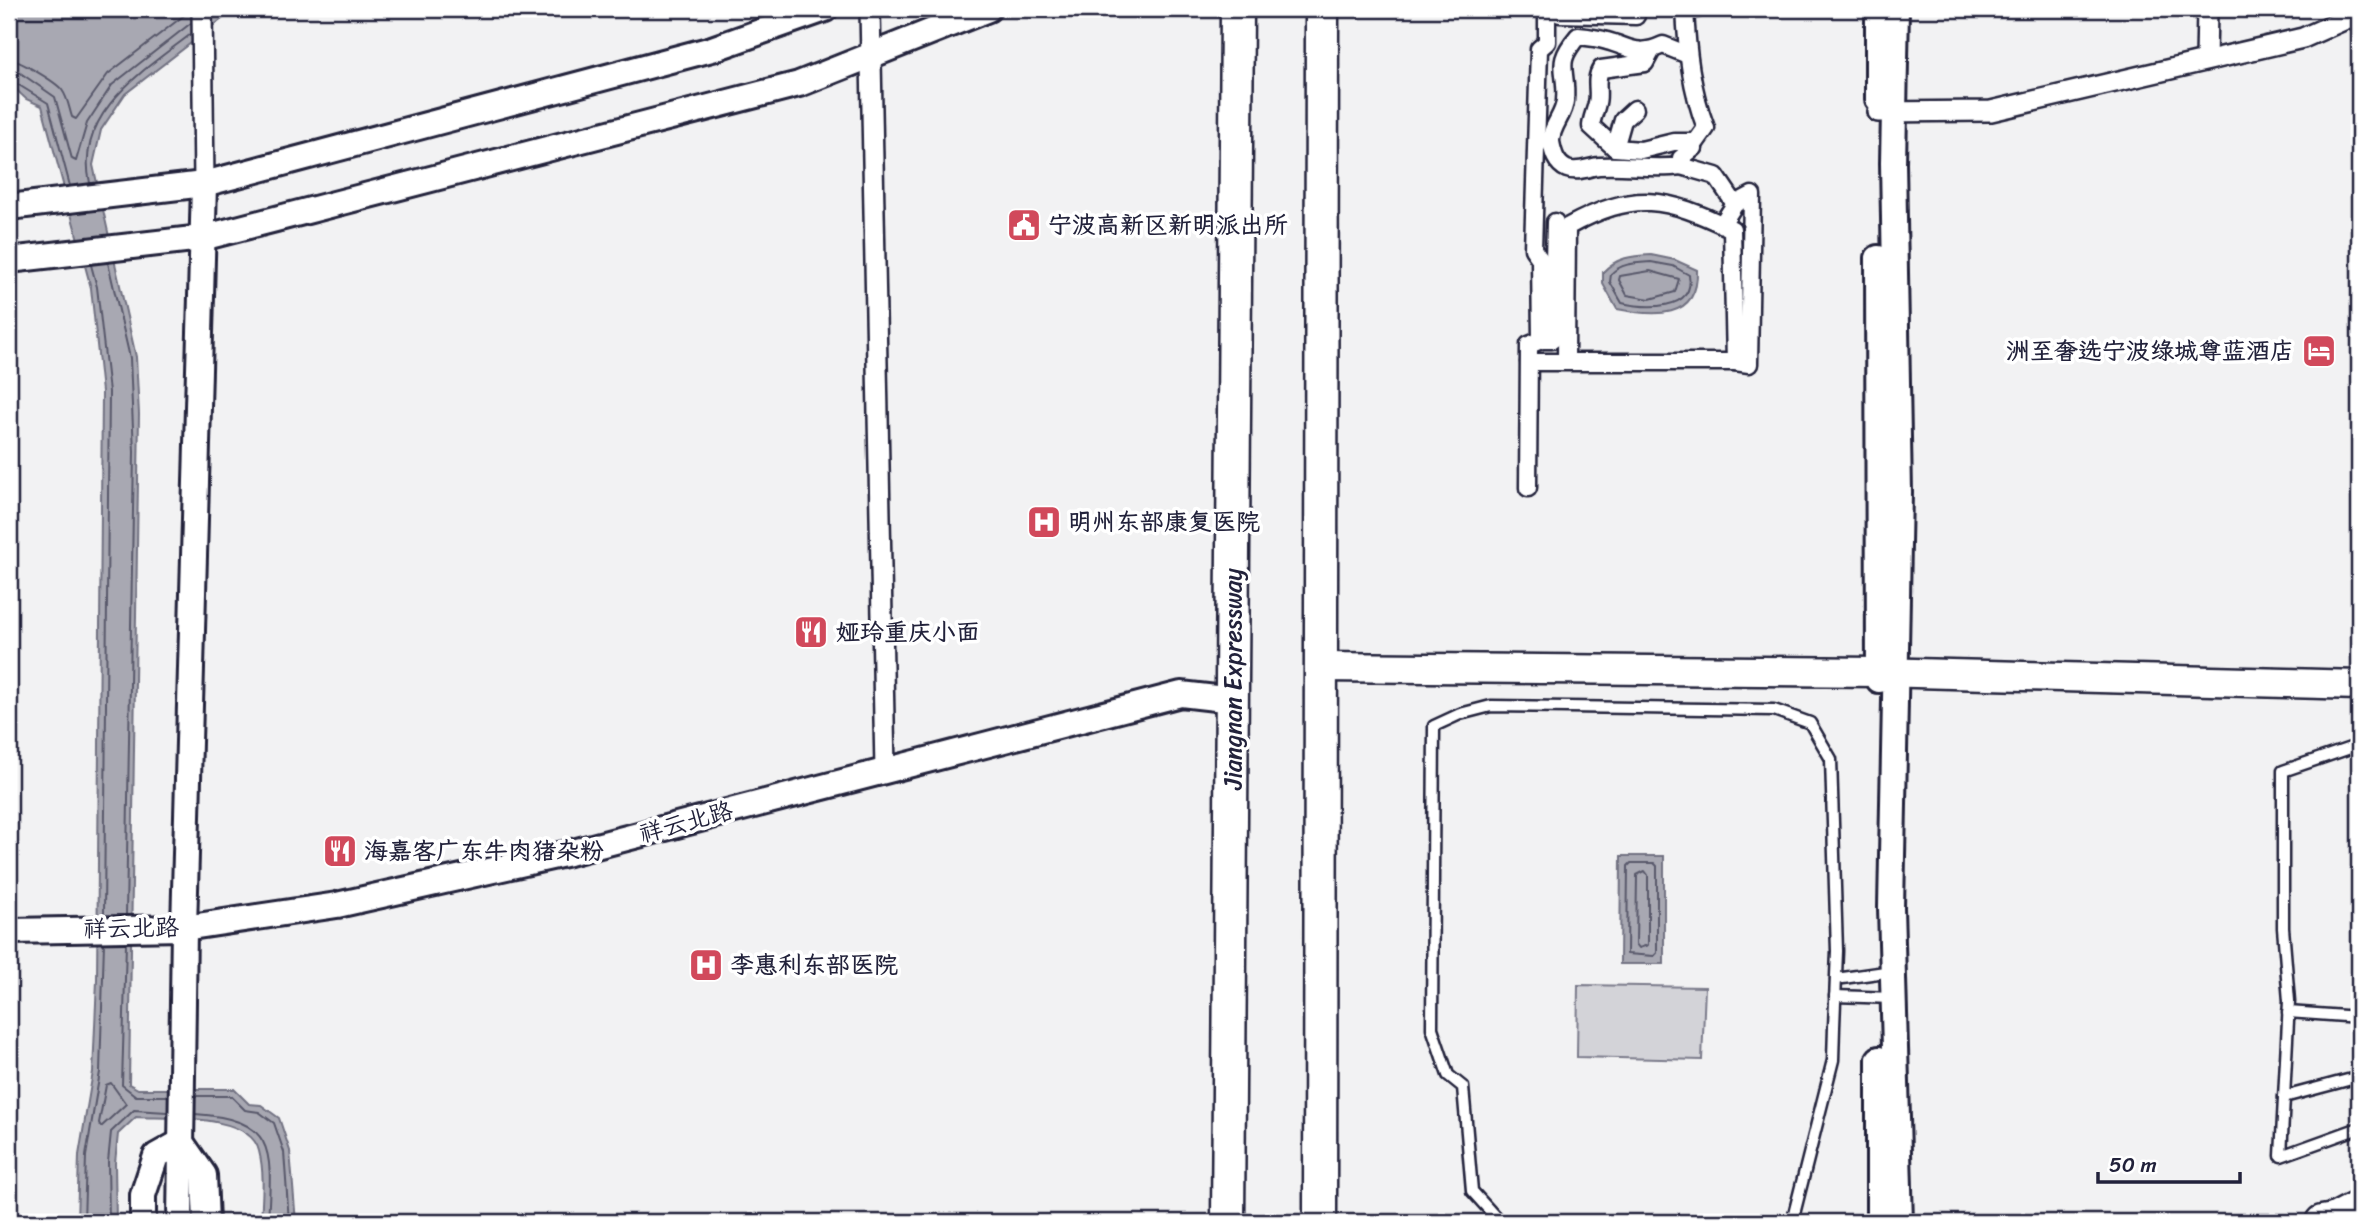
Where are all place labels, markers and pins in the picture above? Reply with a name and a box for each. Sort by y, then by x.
place label: 宁波高新区新明派出所 [1048,204,1288,246]
public building icon: 宁波高新区新明派出所 [1005,206,1043,244]
place label: 洲至奢选宁波绿城尊蓝酒店 [2006,330,2294,372]
hotel icon: 洲至奢选宁波绿城尊蓝酒店 [2300,332,2338,370]
place label: 明州东部康复医院 [1068,501,1260,543]
hospital icon: 明州东部康复医院 [1025,503,1063,541]
place label: 娅玲重庆小面 [836,611,980,653]
restaurant icon: 娅玲重庆小面 [792,613,830,651]
place label: 海嘉客广东牛肉猪杂粉 [364,830,604,872]
restaurant icon: 海嘉客广东牛肉猪杂粉 [321,832,359,870]
place label: 李惠利东部医院 [730,944,898,986]
hospital icon: 李惠利东部医院 [687,946,725,984]

